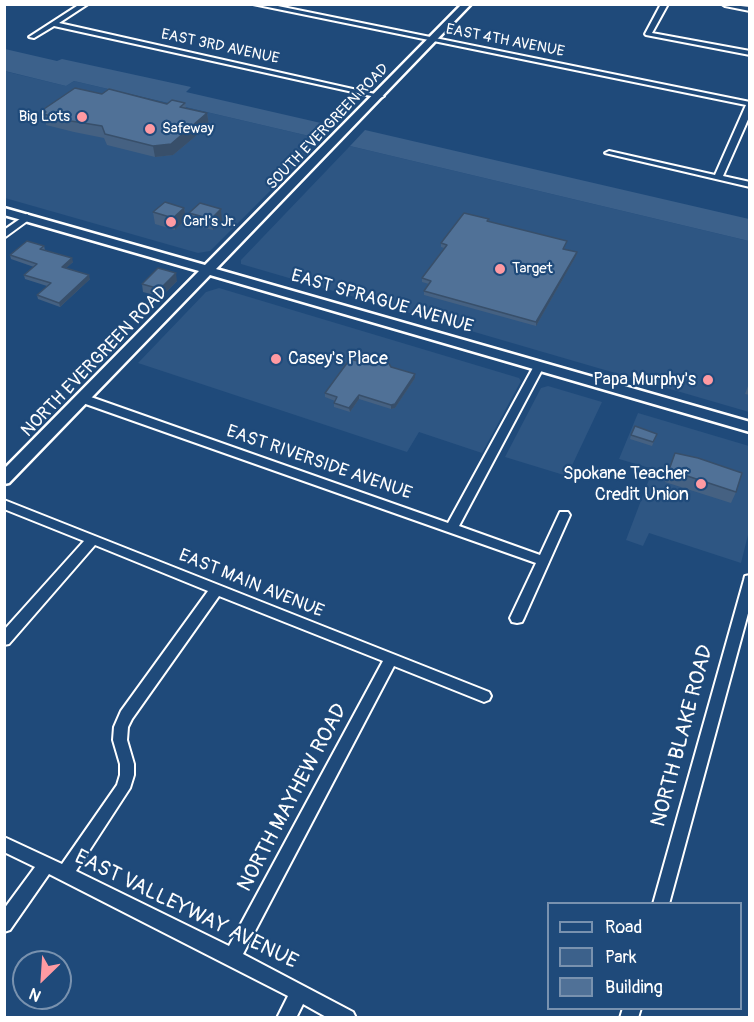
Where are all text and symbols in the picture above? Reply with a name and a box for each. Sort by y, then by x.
street label: EAST 4TH AVENUE [444,21,566,61]
street label: EAST 3RD AVENUE [159,26,281,68]
street label: SOUTH EVERGREEN ROAD [263,60,393,194]
place label: Big Lots [19,108,70,126]
marker: Big Lots [75,110,89,124]
place label: Safeway [162,120,214,138]
marker: Safeway [143,122,157,136]
place label: Carl's Jr. [183,213,236,231]
marker: Carl's Jr. [164,215,178,229]
place label: Target [512,260,553,278]
marker: Target [493,262,507,276]
street label: EAST SPRAGUE AVENUE [288,266,476,338]
street label: NORTH EVERGREEN ROAD [17,282,173,442]
place label: Casey's Place [288,348,388,370]
marker: Casey's Place [269,352,283,366]
place label: Papa Murphy's [593,369,696,391]
marker: Papa Murphy's [701,373,715,387]
street label: EAST RIVERSIDE AVENUE [223,421,415,505]
place label: Spokane Teacher Credit Union [563,463,689,506]
marker: Spokane Teacher Credit Union [694,477,708,491]
street label: EAST MAIN AVENUE [175,545,327,623]
street label: NORTH BLAKE ROAD [647,642,719,830]
street label: NORTH MAYHEW ROAD [233,700,353,896]
street label: EAST VALLEYWAY AVENUE [70,845,302,975]
legend [547,902,742,1010]
text: Road [605,916,642,939]
text: Park [605,946,637,969]
north arrow [12,950,72,1010]
text: Building [605,976,663,999]
text: N [26,983,44,1006]

